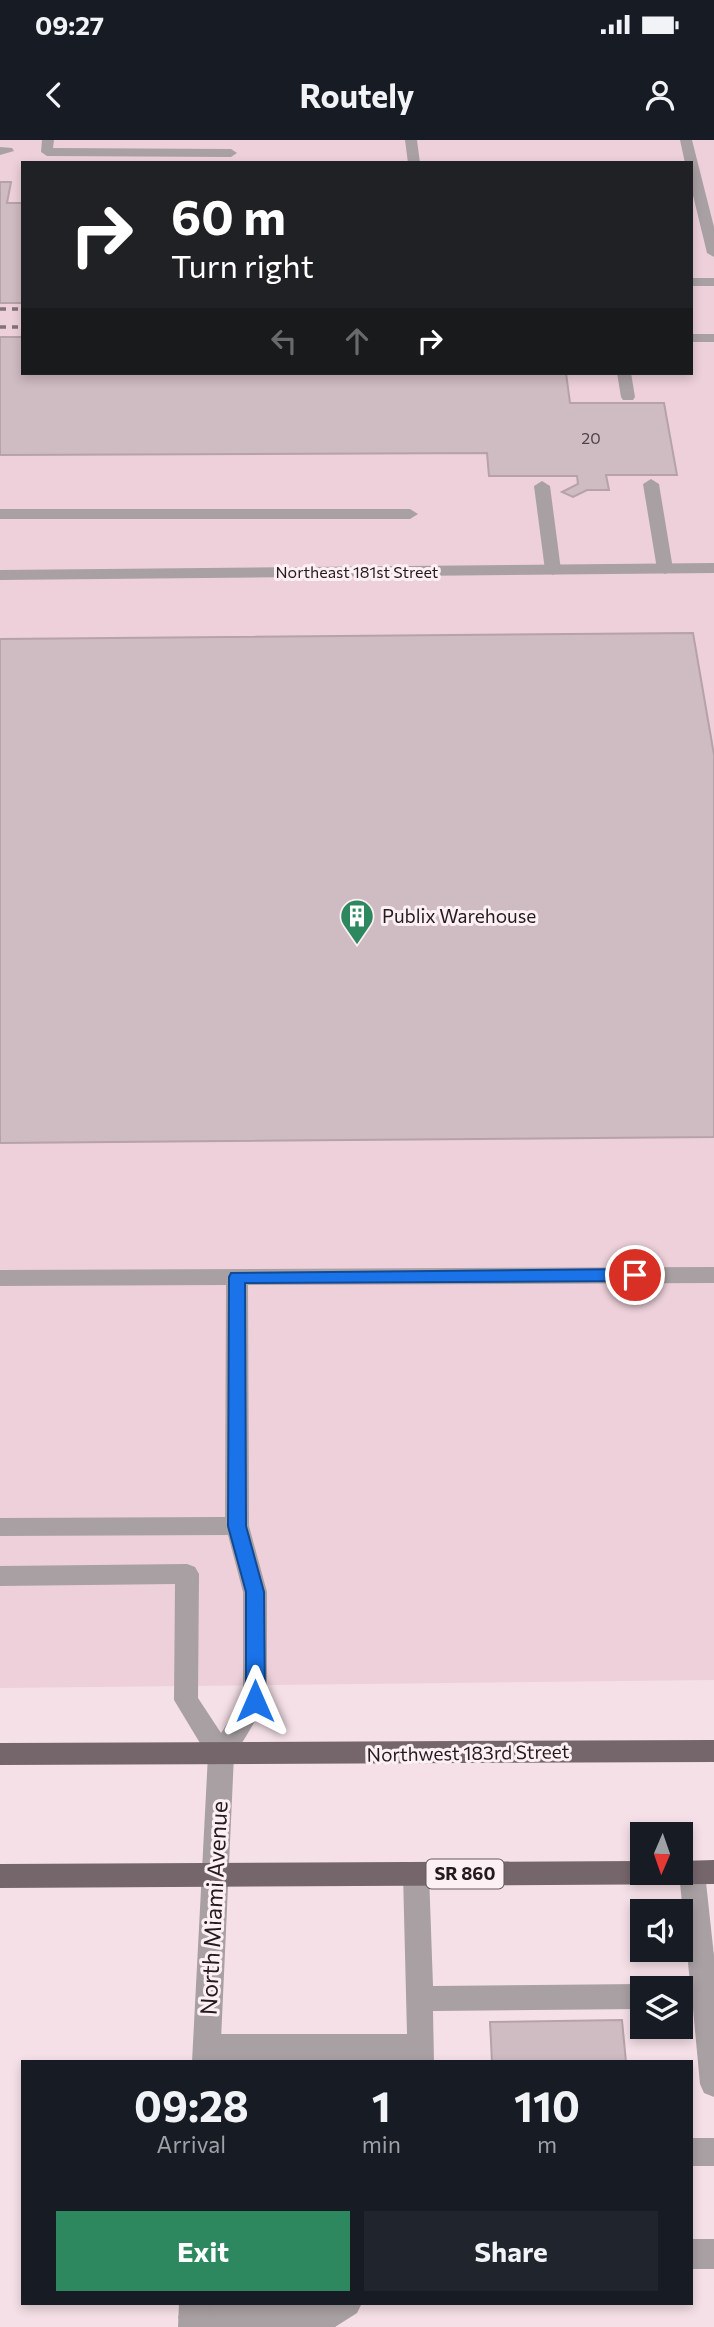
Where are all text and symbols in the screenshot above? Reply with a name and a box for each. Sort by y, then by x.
text: 09:27 [35,9,104,40]
text: Routely [300,75,414,115]
icon: back [35,76,73,114]
icon: person [641,76,679,114]
text: 60 m [171,185,286,245]
icon: right [56,189,147,280]
text: Turn right [171,245,314,285]
icon: left [265,322,303,360]
icon: ahead [338,322,376,360]
icon: right [411,322,449,360]
house number: 20 [581,428,601,447]
street label: Northeast 181st Street [276,562,439,581]
building icon: Publix Warehouse [338,897,376,946]
place label: Publix Warehouse [382,904,536,927]
pin [605,1245,665,1305]
icon: arrive [616,1256,654,1294]
position arrow [218,1664,292,1738]
street label: Northwest 183rd Street [366,1739,570,1766]
street label: North Miami Avenue [193,1800,233,2016]
north arrow [630,1822,693,1885]
map controls [630,1822,693,2039]
road number: SR 860 [426,1860,504,1889]
button: sound [630,1899,693,1962]
button: layers [630,1976,693,2039]
text: 09:28 [134,2079,249,2131]
text: 1 [372,2079,391,2131]
text: 110 [514,2079,580,2131]
text: Arrival [157,2130,226,2158]
text: min [362,2130,401,2158]
text: m [537,2130,557,2158]
button: Exit [56,2211,350,2291]
button: Share [364,2211,658,2291]

